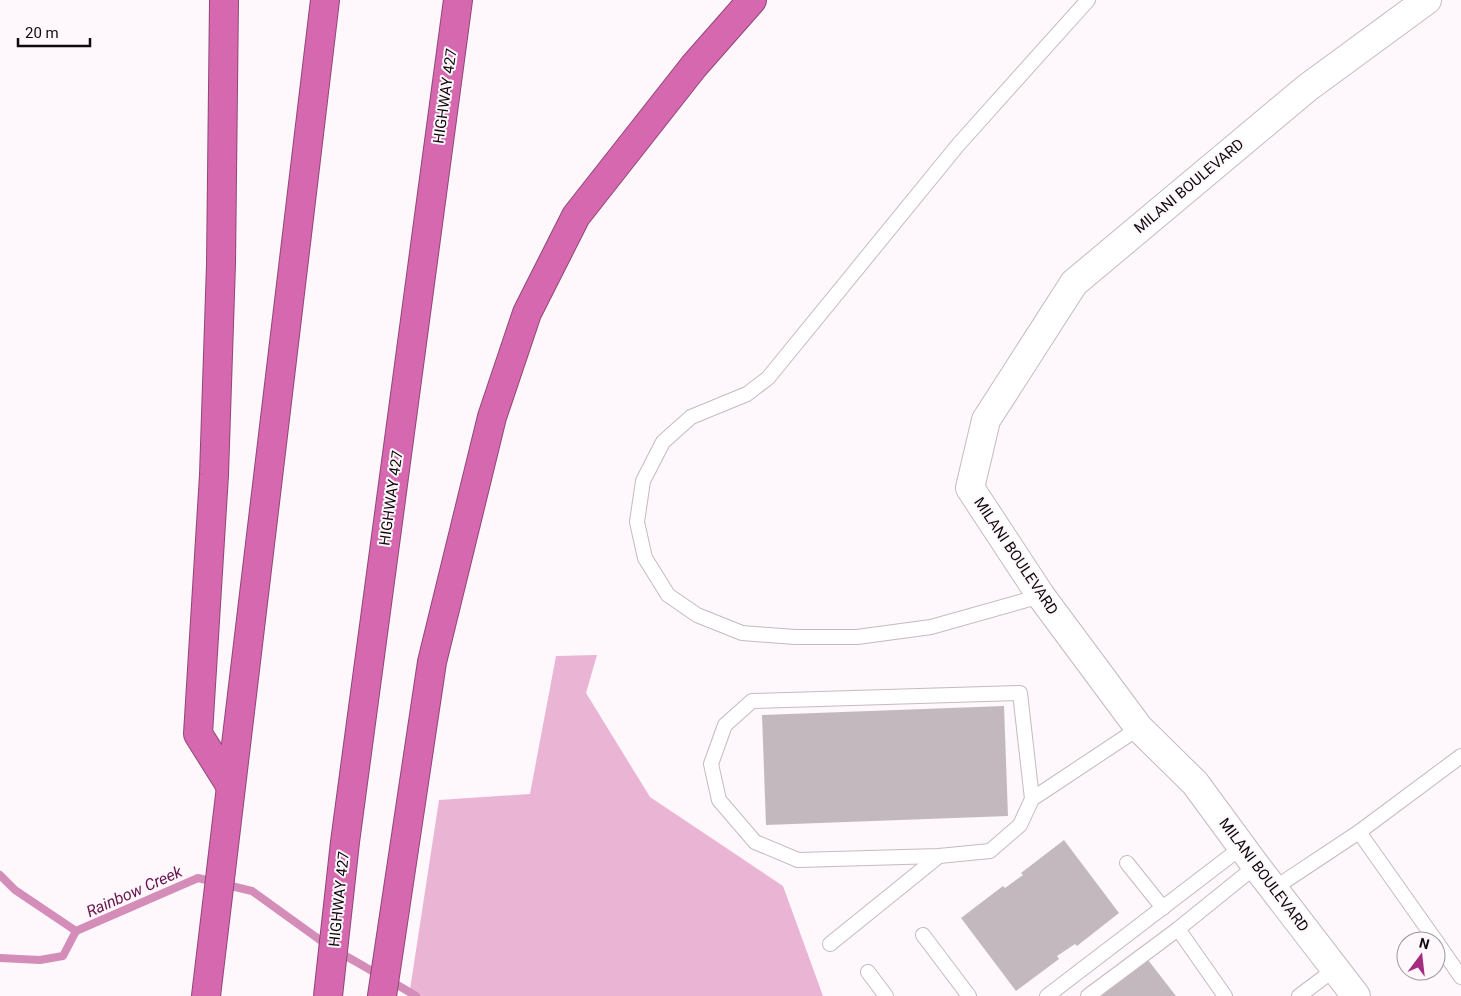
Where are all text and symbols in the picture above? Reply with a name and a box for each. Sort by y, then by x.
scale bar [18,15,90,47]
text: 20 m [25,24,59,42]
street label: HIGHWAY 427 [429,47,461,145]
street label: MILANI BOULEVARD [1131,135,1247,237]
street label: HIGHWAY 427 [375,449,407,547]
street label: MILANI BOULEVARD [970,494,1062,618]
street label: MILANI BOULEVARD [1215,815,1313,935]
street label: HIGHWAY 427 [325,850,353,948]
water label: Rainbow Creek [83,861,186,921]
north arrow [1396,931,1446,981]
text: N [1418,934,1431,952]

